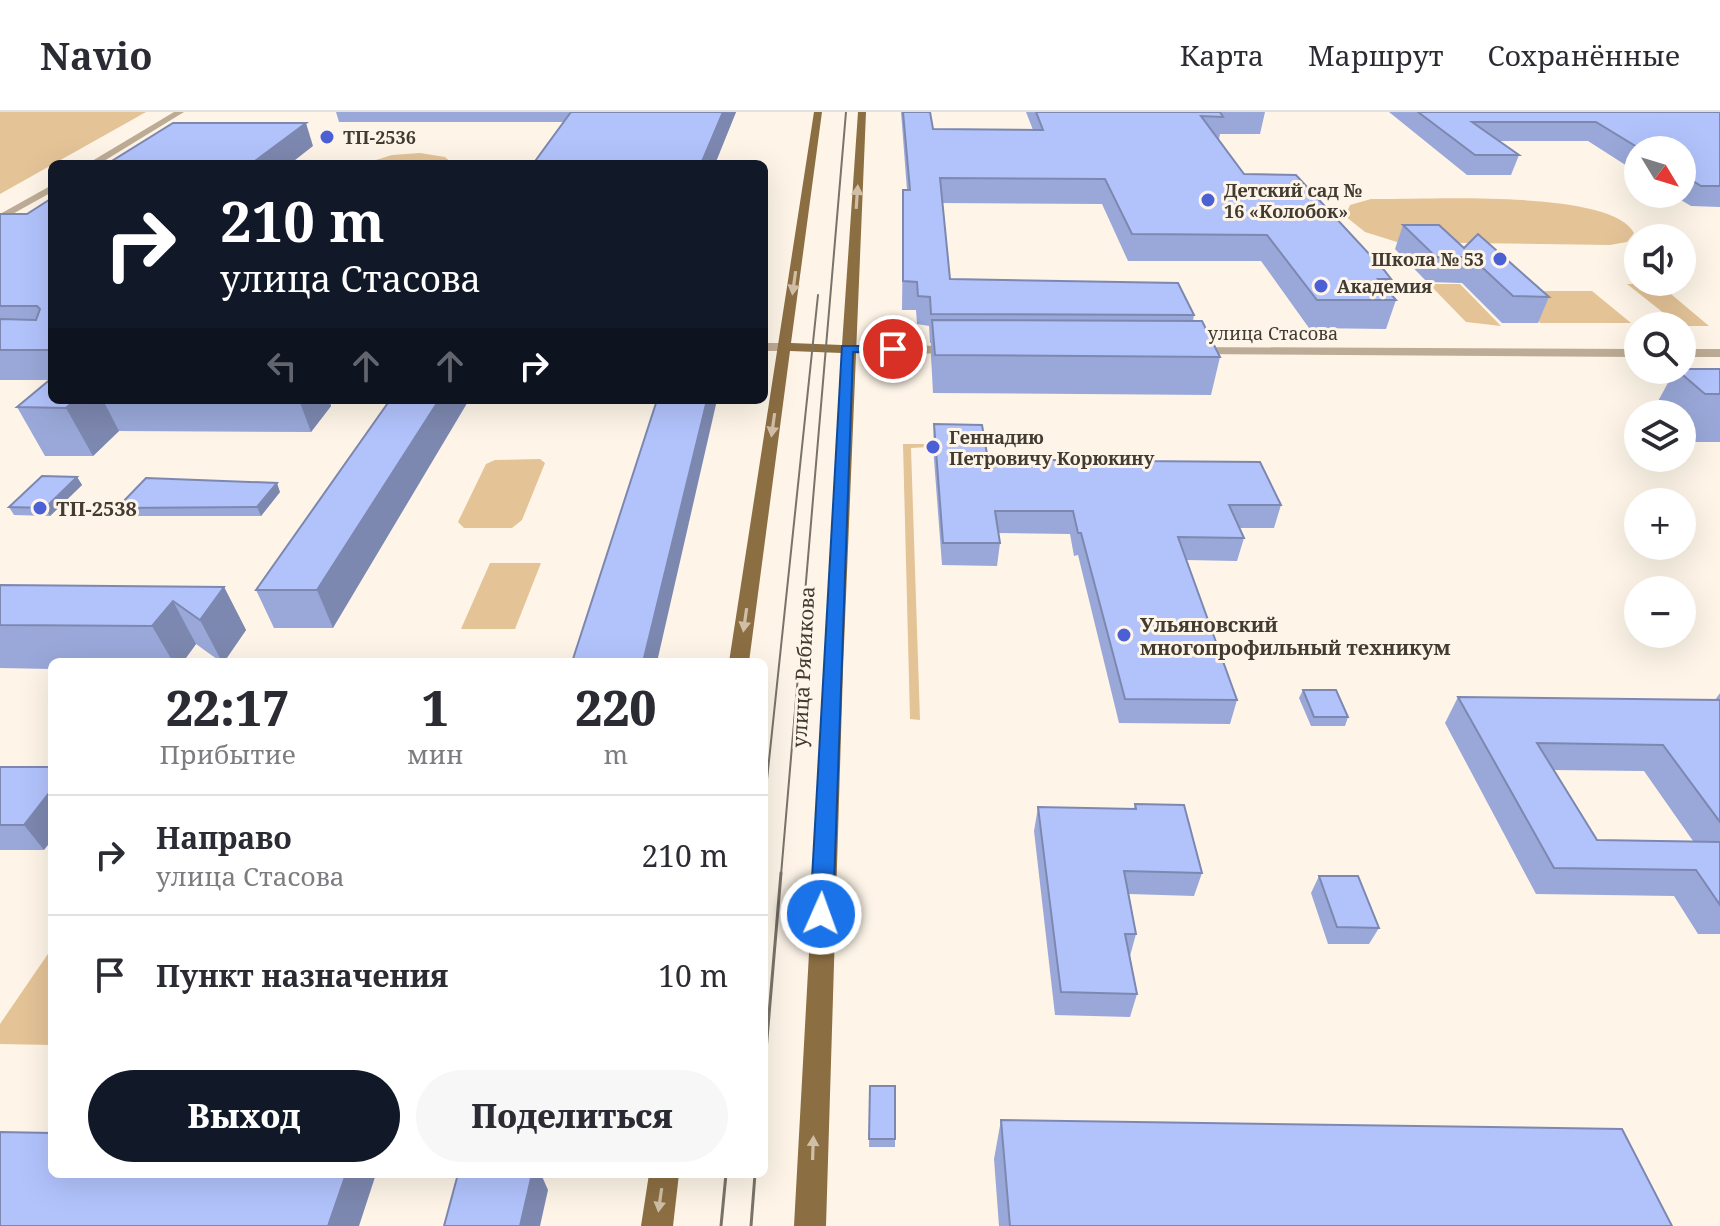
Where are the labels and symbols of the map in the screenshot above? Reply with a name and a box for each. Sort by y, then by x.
place label: ТП-2536 [343,125,416,149]
marker: ТП-2536 [318,128,336,146]
north arrow [1624,136,1696,208]
place label: Детский сад № 16 «Колобок» [1224,178,1362,223]
one-way arrow [851,184,864,209]
marker: Детский сад № 16 «Колобок» [1199,191,1217,209]
place label: Школа № 53 [1371,247,1484,271]
marker: Школа № 53 [1491,250,1509,268]
one-way arrow [787,271,800,296]
place label: Академия [1337,274,1432,298]
marker: Академия [1312,277,1330,295]
pin [859,315,927,383]
street label: улица Стасова [1208,321,1338,345]
one-way arrow [766,412,779,437]
place label: Геннадию Петровичу Корюкину [949,425,1154,470]
marker: Геннадию Петровичу Корюкину [924,438,942,456]
place label: ТП-2538 [56,495,137,522]
marker: ТП-2538 [31,499,49,517]
street label: улица Рябикова [785,586,821,748]
one-way arrow [738,608,751,633]
place label: Ульяновский многопрофильный техникум [1140,611,1451,661]
marker: Ульяновский многопрофильный техникум [1115,626,1133,644]
position arrow [779,872,863,956]
one-way arrow [806,1135,819,1160]
one-way arrow [653,1188,666,1213]

